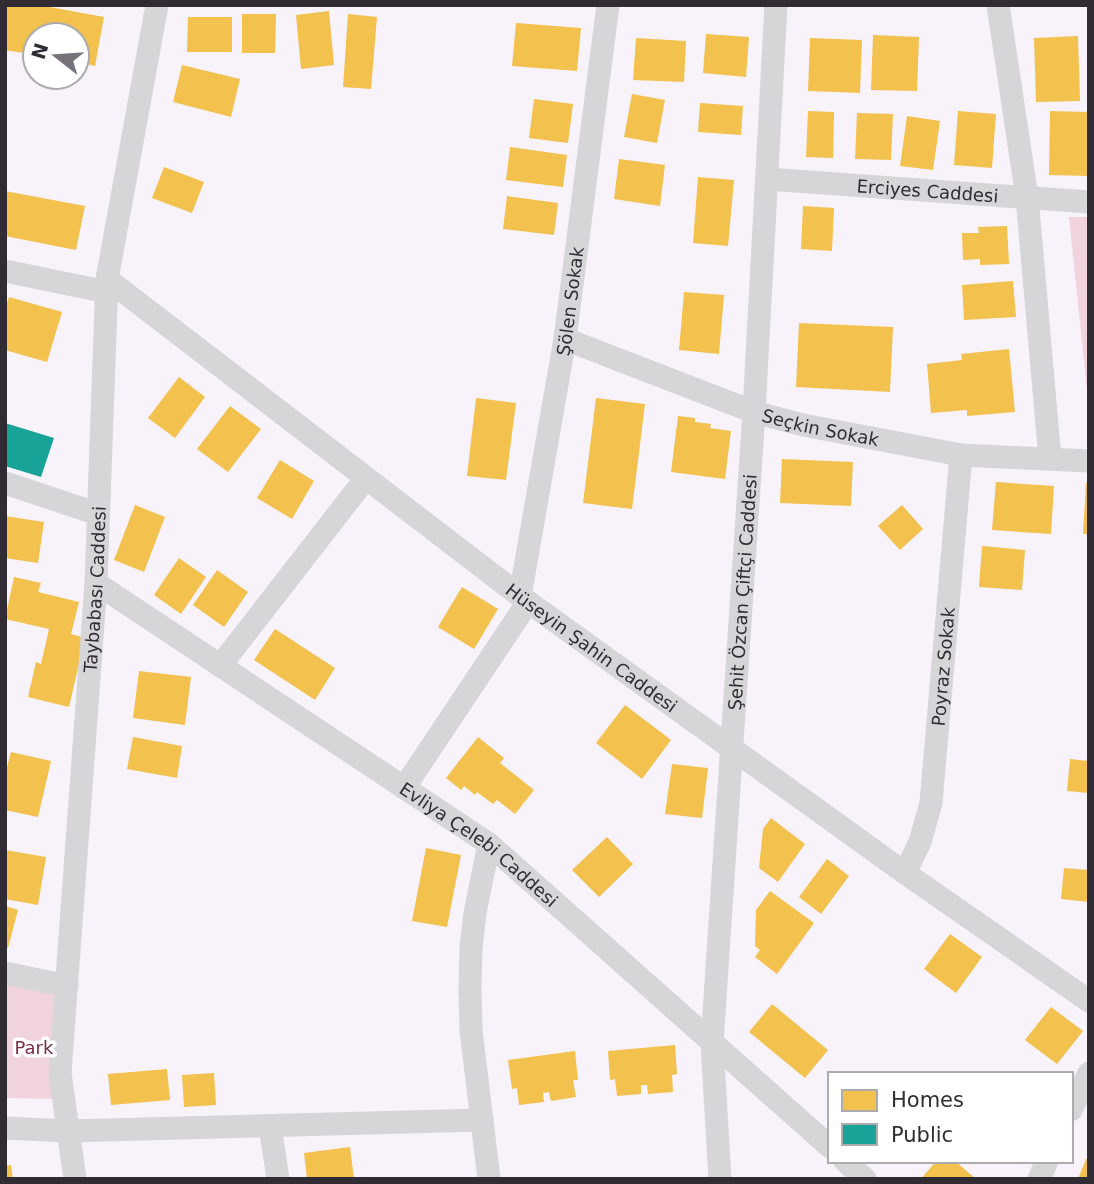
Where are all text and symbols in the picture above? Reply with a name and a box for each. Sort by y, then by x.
north arrow [21,21,91,91]
text: N [27,40,53,62]
street label: Erciyes Caddesi [856,175,999,206]
street label: Şölen Sokak [552,245,587,357]
street label: Seçkin Sokak [760,404,881,450]
street label: Şehit Özcan Çiftçi Caddesi [724,473,760,711]
street label: Taybabası Caddesi [79,506,109,674]
street label: Hüseyin Şahin Caddesi [502,579,682,716]
street label: Poyraz Sokak [927,605,958,727]
street label: Evliya Çelebi Caddesi [396,777,562,911]
park label: Park [15,1037,54,1058]
legend [828,1072,1073,1163]
text: Homes [891,1088,964,1112]
text: Public [891,1123,953,1147]

